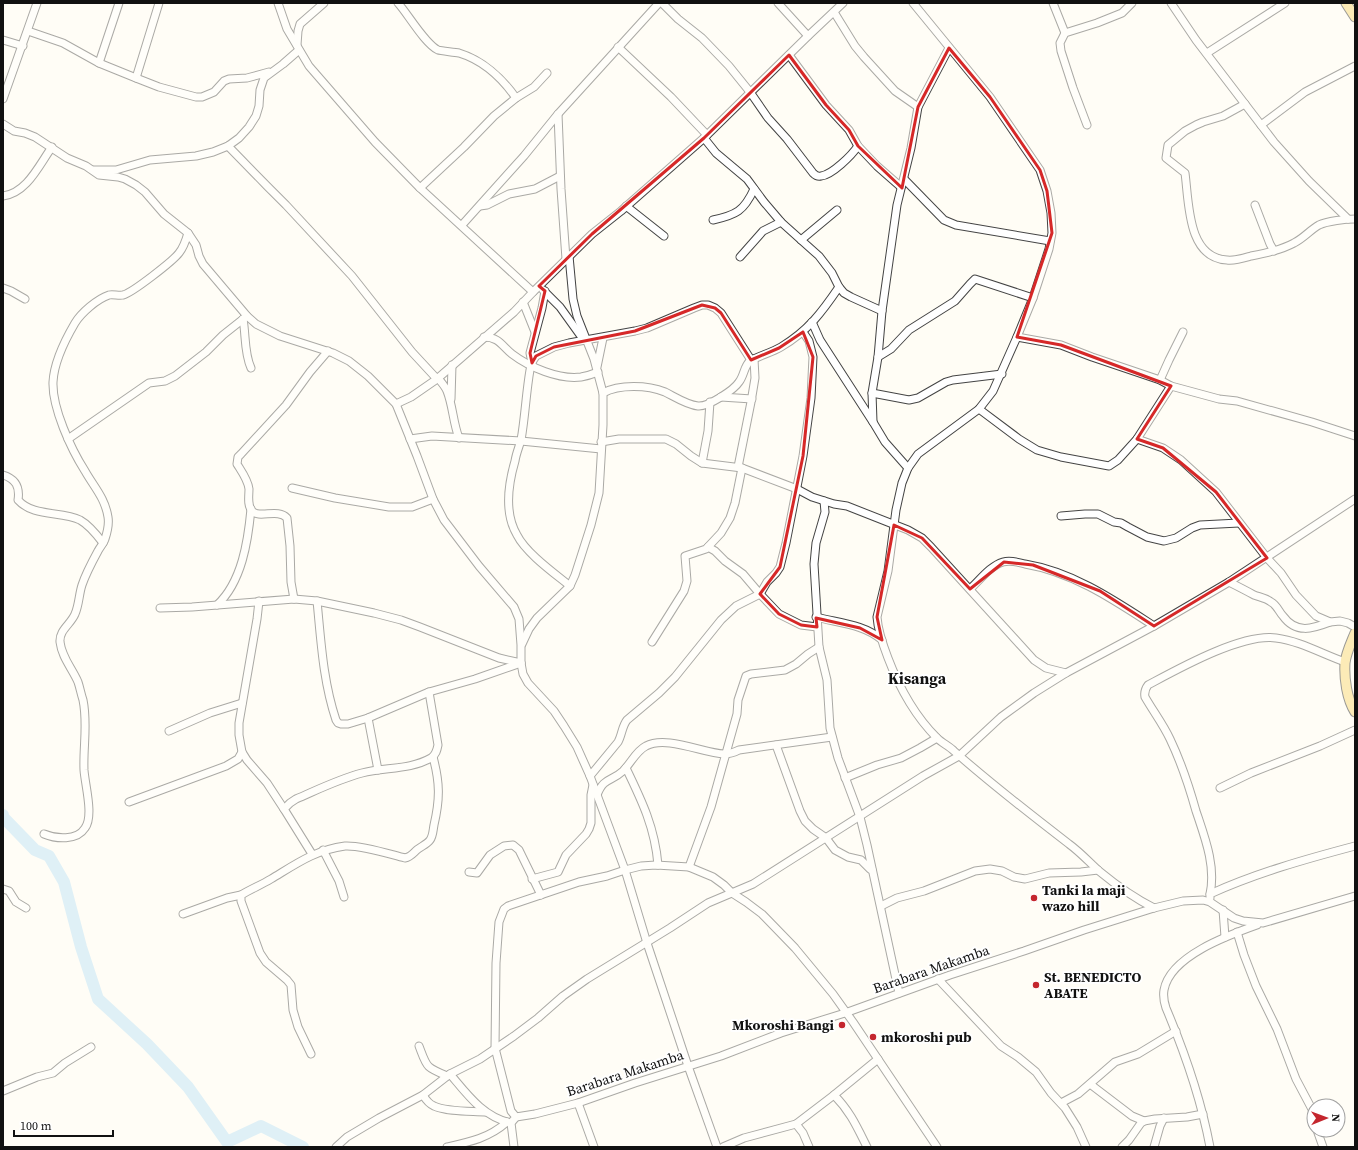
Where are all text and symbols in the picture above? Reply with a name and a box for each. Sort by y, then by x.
district label: Kisanga [888,667,947,689]
place label: Tanki la maji wazo hill [1041,880,1126,916]
marker: Tanki la maji wazo hill [1029,893,1039,903]
street label: Barabara Makamba [870,939,993,998]
place label: St. BENEDICTO ABATE [1044,967,1141,1003]
marker: St. BENEDICTO ABATE [1031,980,1041,990]
place label: Mkoroshi Bangi [732,1015,835,1035]
marker: Mkoroshi Bangi [837,1020,847,1030]
place label: mkoroshi pub [881,1027,972,1047]
marker: mkoroshi pub [868,1032,878,1042]
street label: Barabara Makamba [564,1044,687,1101]
north arrow [1306,1098,1346,1138]
scale bar [14,1112,113,1138]
text: N [1328,1114,1343,1122]
text: 100 m [20,1118,52,1134]

